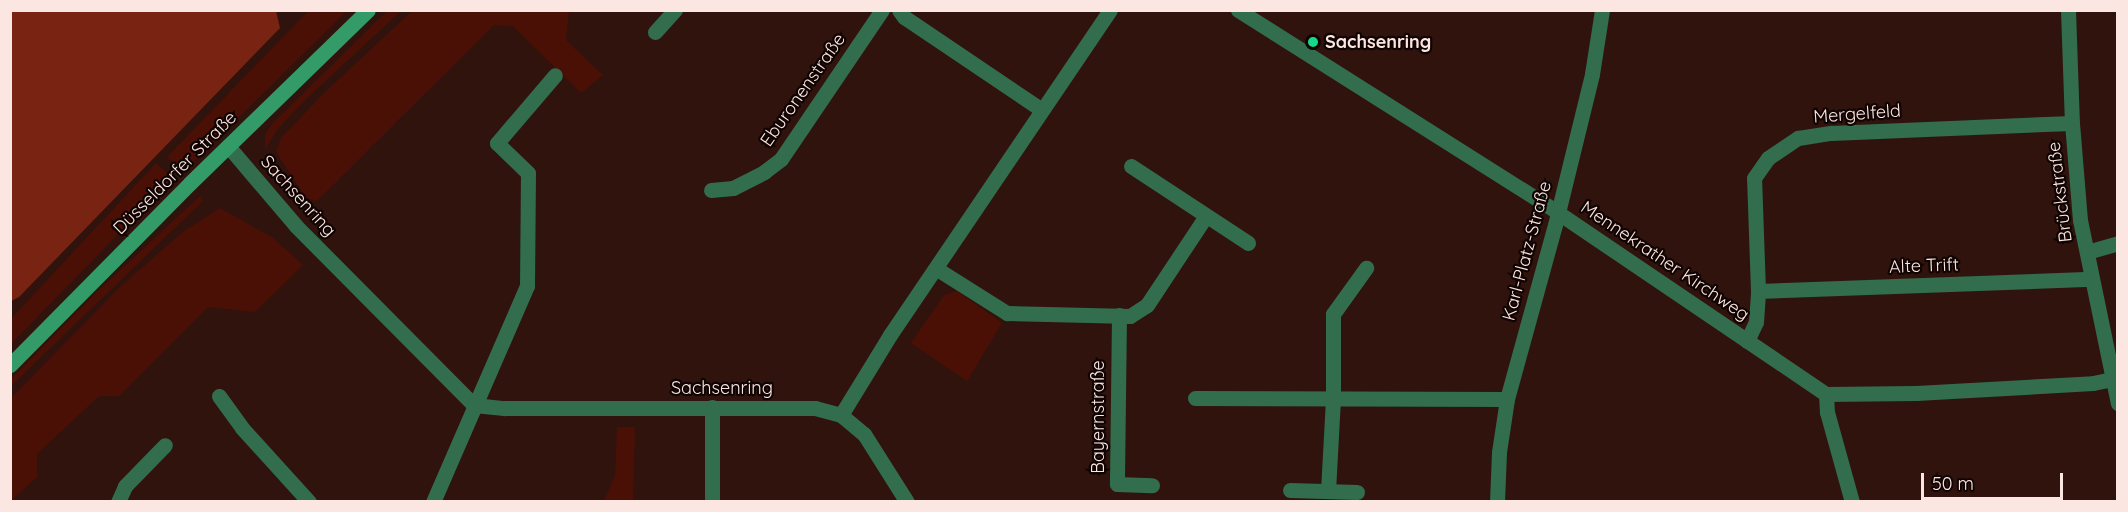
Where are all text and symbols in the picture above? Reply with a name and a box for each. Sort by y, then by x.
street label: Eburonenstraße [756,29,850,151]
place label: Sachsenring [1325,31,1431,53]
marker: Sachsenring [1306,35,1320,49]
street label: Mergelfeld [1812,100,1902,128]
street label: Düsseldorfer Straße [109,107,241,239]
street label: Brückstraße [2043,141,2077,243]
street label: Sachsenring [256,151,340,241]
street label: Karl-Platz-Straße [1498,179,1556,323]
street label: Mennekrather Kirchweg [1577,197,1753,325]
street label: Alte Trift [1889,254,1959,278]
street label: Bayernstraße [1087,360,1109,474]
street label: Sachsenring [671,377,773,399]
scale bar [1924,461,2066,499]
text: 50 m [1932,472,1974,495]

